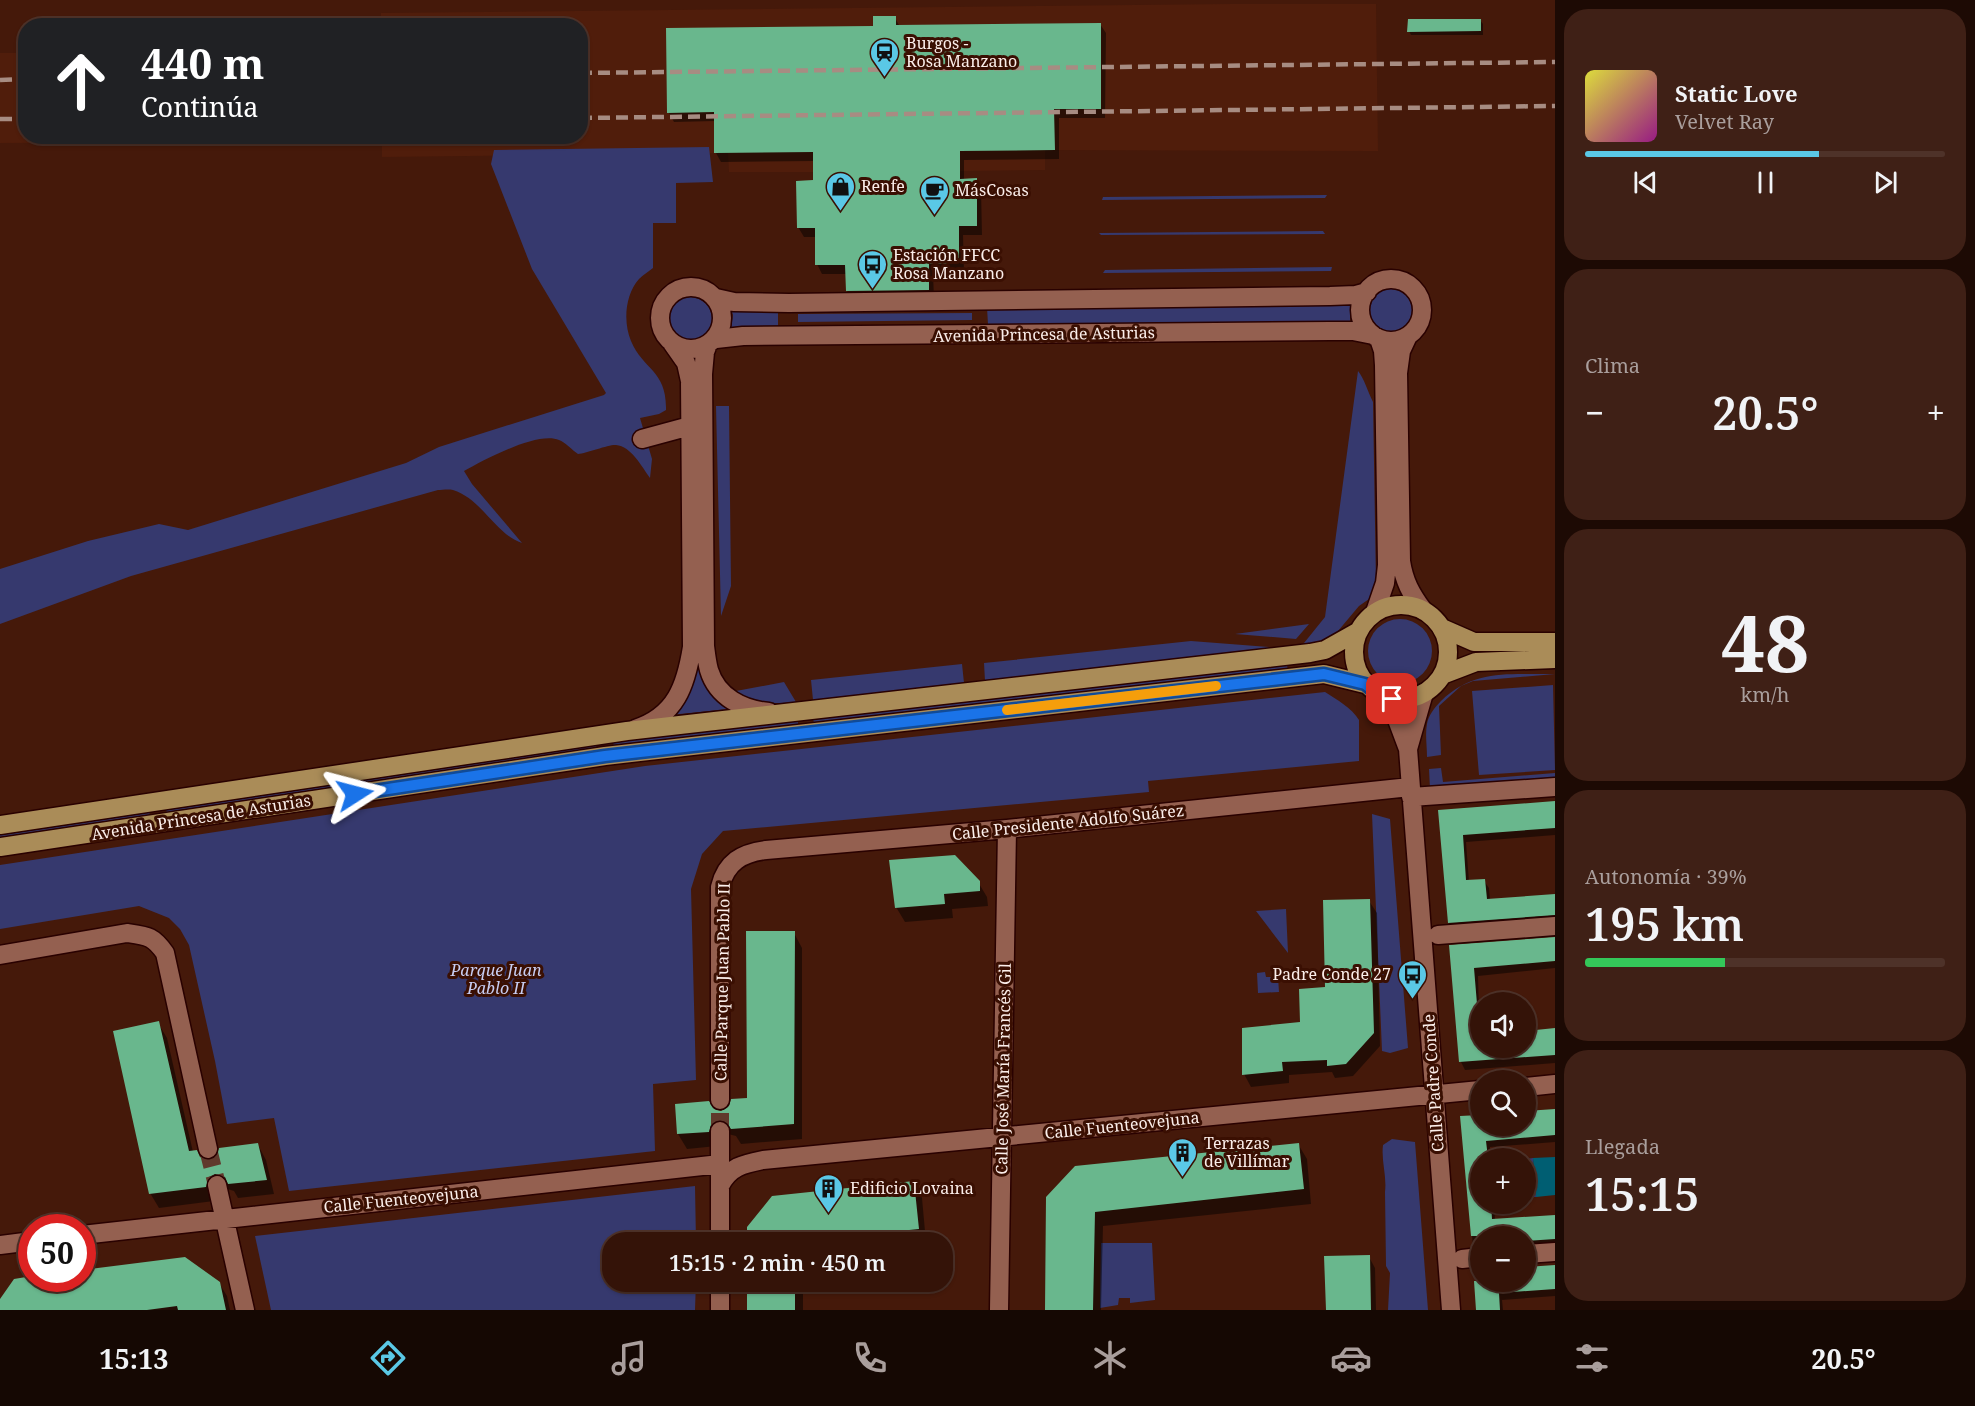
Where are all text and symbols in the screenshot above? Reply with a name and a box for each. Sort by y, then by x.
place label: Burgos - Rosa Manzano [906,32,1017,72]
text: 440 m [141,34,265,91]
station icon: Burgos - Rosa Manzano [869,36,901,78]
icon: ahead [42,42,120,120]
text: Static Love [1675,78,1798,108]
text: Continúa [141,88,258,125]
text: Velvet Ray [1675,108,1774,135]
icon: previous [1629,166,1662,199]
icon: pause [1749,166,1782,199]
icon: next [1869,166,1902,199]
shop icon: Renfe [824,170,856,212]
cafe icon: MásCosas [918,174,950,216]
place label: Renfe [861,175,905,197]
place label: MásCosas [955,179,1029,201]
place label: Estación FFCC Rosa Manzano [893,244,1004,284]
bus stop icon: Estación FFCC Rosa Manzano [856,248,888,290]
street label: Avenida Princesa de Asturias [933,321,1155,347]
text: Clima [1585,352,1640,379]
text: 20.5° [1712,382,1819,443]
text: − [1585,390,1604,435]
text: + [1927,390,1945,435]
text: 48 [1721,589,1809,695]
pin [1366,673,1417,724]
text: km/h [1740,681,1790,708]
icon: arrive [1375,682,1408,715]
position arrow [323,762,387,826]
street label: Avenida Princesa de Asturias [90,789,312,845]
street label: Calle Presidente Adolfo Suárez [951,799,1185,845]
text: Autonomía · 39% [1585,863,1747,890]
street label: Calle Parque Juan Pablo II [709,883,735,1081]
text: 195 km [1585,893,1744,954]
bus stop icon: Padre Conde 27 [1396,958,1428,1000]
park label: Parque Juan Pablo II [449,959,542,999]
street label: Calle José María Francés Gil [990,963,1016,1175]
place label: Padre Conde 27 [1272,963,1391,985]
map controls [1470,992,1536,1292]
button: sound [1470,992,1536,1058]
street label: Calle Padre Conde [1417,1013,1449,1153]
button: search [1470,1070,1536,1136]
street label: Calle Fuenteovejuna [1044,1106,1200,1144]
place label: Terrazas de Villímar [1204,1132,1290,1172]
text: Llegada [1585,1133,1660,1160]
building icon: Terrazas de Villímar [1167,1136,1199,1178]
button: + [1470,1148,1536,1214]
text: 15:15 [1585,1163,1700,1224]
building icon: Edificio Lovaina [813,1172,845,1214]
place label: Edificio Lovaina [850,1177,974,1199]
street label: Calle Fuenteovejuna [323,1180,479,1218]
speed limit sign: 50 [18,1214,96,1292]
button: − [1470,1226,1536,1292]
text: 15:15 · 2 min · 450 m [669,1247,886,1277]
icon: directions [367,1337,409,1379]
icon: music [608,1337,650,1379]
icon: phone [849,1337,891,1379]
icon: climate [1089,1337,1131,1379]
icon: car [1330,1337,1372,1379]
icon: filters [1571,1337,1613,1379]
text: 15:13 [99,1340,169,1377]
text: 20.5° [1811,1340,1876,1377]

